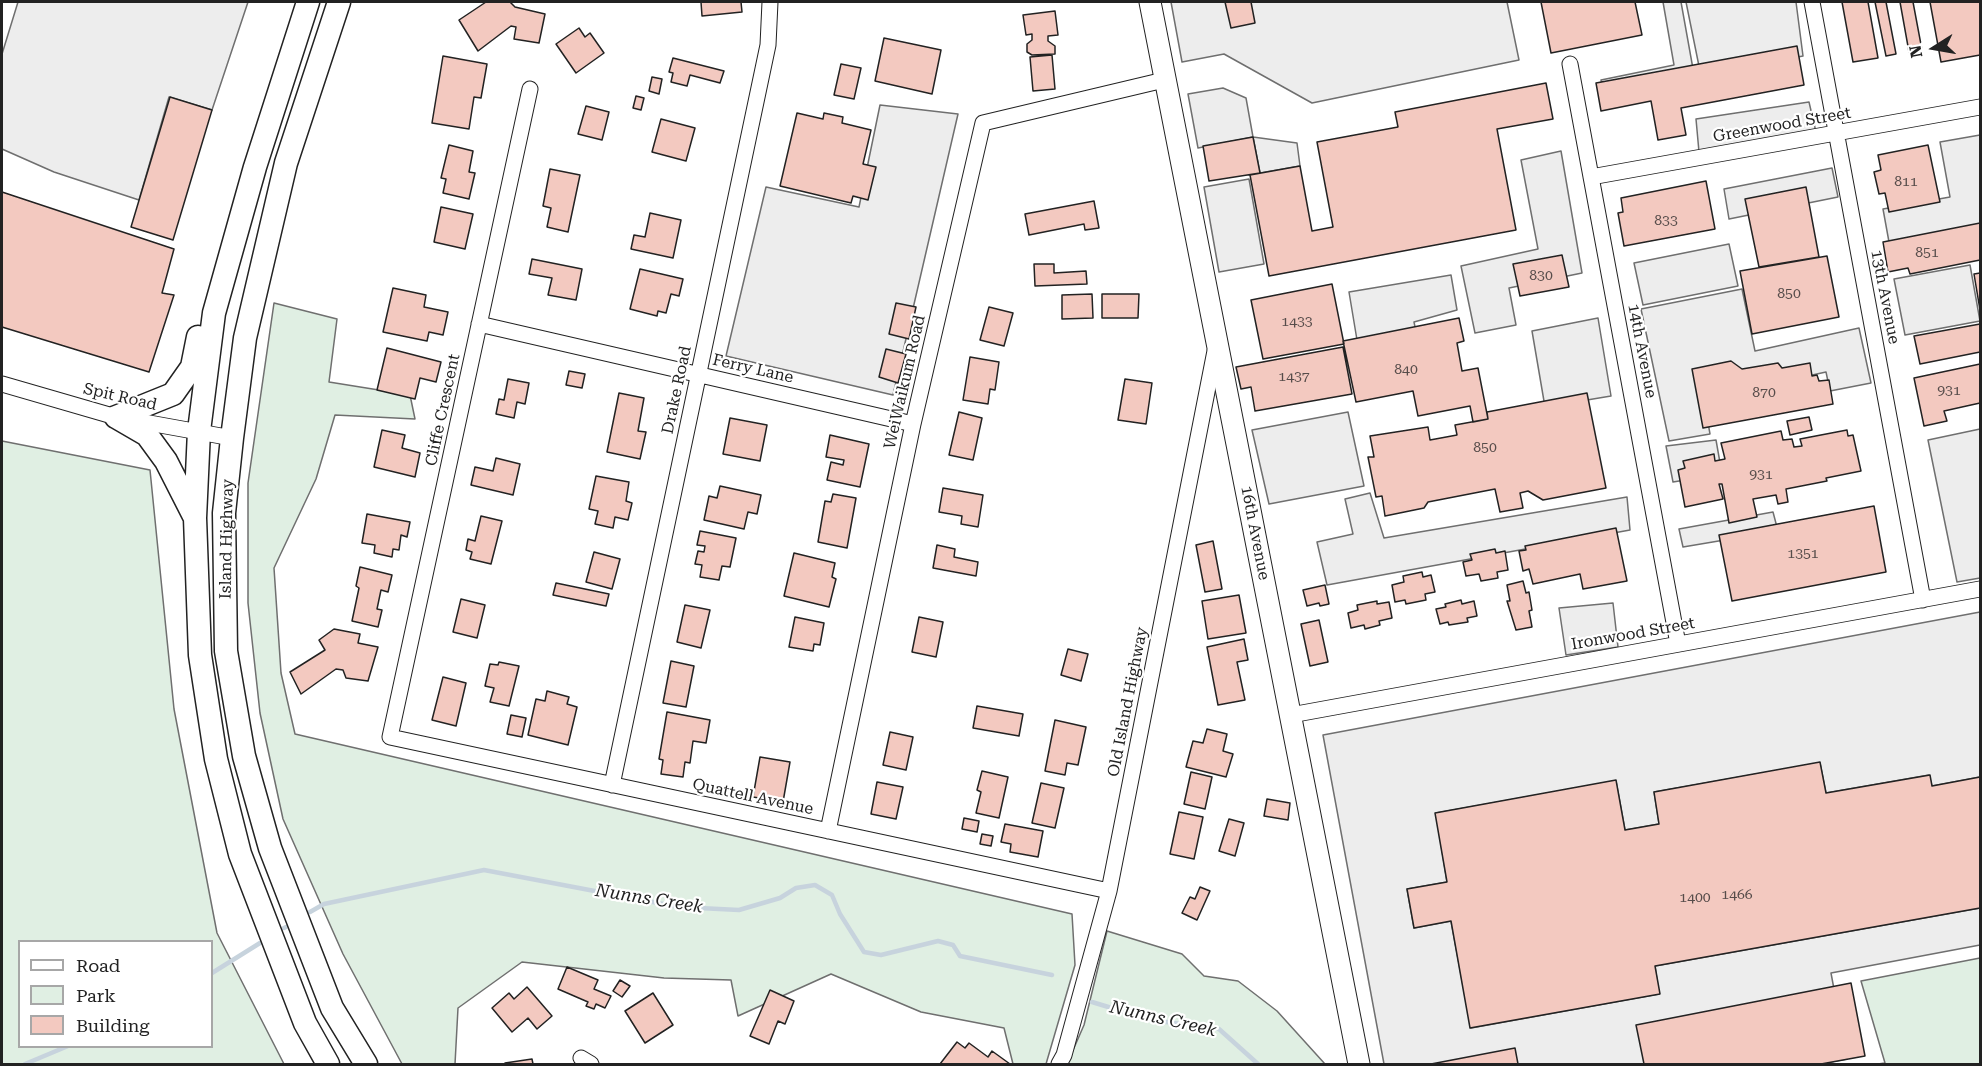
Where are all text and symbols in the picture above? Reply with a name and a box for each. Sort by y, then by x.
north arrow [1904,18,1964,78]
text: N [1905,44,1926,59]
street label: Greenwood Street [1712,103,1852,147]
house number: 811 [1894,174,1918,190]
house number: 833 [1654,213,1678,229]
house number: 851 [1915,245,1939,261]
street label: 13th Avenue [1866,248,1904,346]
house number: 830 [1529,268,1553,284]
house number: 850 [1777,286,1801,302]
street label: 14th Avenue [1623,302,1661,400]
street label: WeiWaikum Road [880,313,930,451]
house number: 1433 [1281,314,1313,330]
street label: Drake Road [658,344,696,436]
street label: Ferry Lane [711,350,795,388]
street label: Cliffe Crescent [422,352,464,468]
house number: 840 [1394,362,1418,378]
house number: 1437 [1278,369,1310,385]
street label: Spit Road [81,379,159,415]
house number: 931 [1937,383,1961,399]
house number: 870 [1752,385,1776,401]
house number: 850 [1473,440,1497,456]
house number: 931 [1749,467,1773,483]
street label: Island Highway [216,479,238,599]
street label: 16th Avenue [1236,484,1274,582]
house number: 1351 [1787,546,1819,562]
street label: Ironwood Street [1570,614,1696,654]
street label: Old Island Highway [1104,625,1152,779]
street label: Quattell Avenue [691,775,815,819]
water label: Nunns Creek [594,880,704,918]
house number: 1466 [1721,887,1753,903]
house number: 1400 [1679,890,1711,906]
legend [18,940,213,1048]
text: Road [76,955,120,976]
text: Park [76,985,116,1006]
water label: Nunns Creek [1108,996,1218,1042]
text: Building [76,1015,150,1036]

